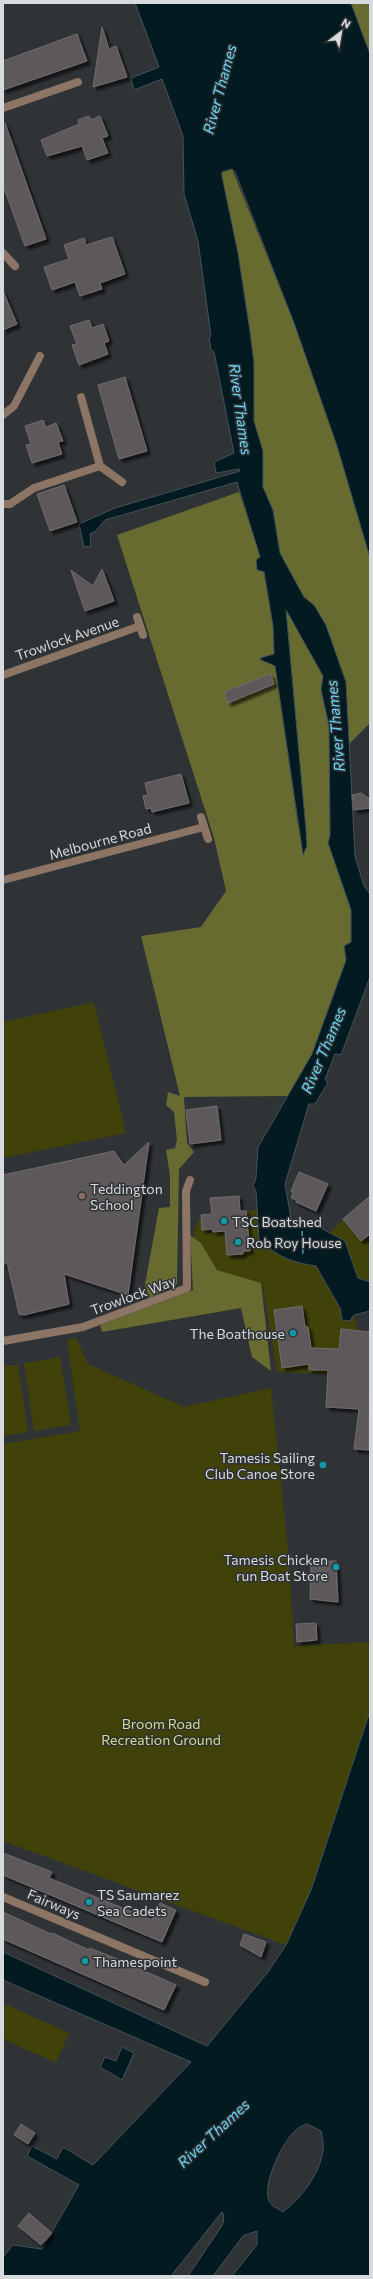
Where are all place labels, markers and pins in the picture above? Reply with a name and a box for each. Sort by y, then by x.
place label: Teddington School [90,1180,163,1213]
marker: Teddington School [77,1191,87,1201]
place label: TSC Boatshed [232,1213,322,1230]
marker: TSC Boatshed [219,1216,229,1226]
place label: Rob Roy House [246,1234,342,1251]
marker: Rob Roy House [233,1237,243,1247]
place label: The Boathouse [190,1325,285,1342]
marker: The Boathouse [288,1328,298,1338]
place label: Tamesis Sailing Club Canoe Store [205,1449,315,1482]
marker: Tamesis Sailing Club Canoe Store [318,1460,328,1470]
place label: Tamesis Chicken run Boat Store [223,1551,328,1584]
marker: Tamesis Chicken run Boat Store [331,1562,341,1572]
place label: TS Saumarez Sea Cadets [97,1886,179,1919]
marker: TS Saumarez Sea Cadets [84,1897,94,1907]
place label: Thamespoint [93,1953,178,1970]
marker: Thamespoint [80,1956,90,1966]

